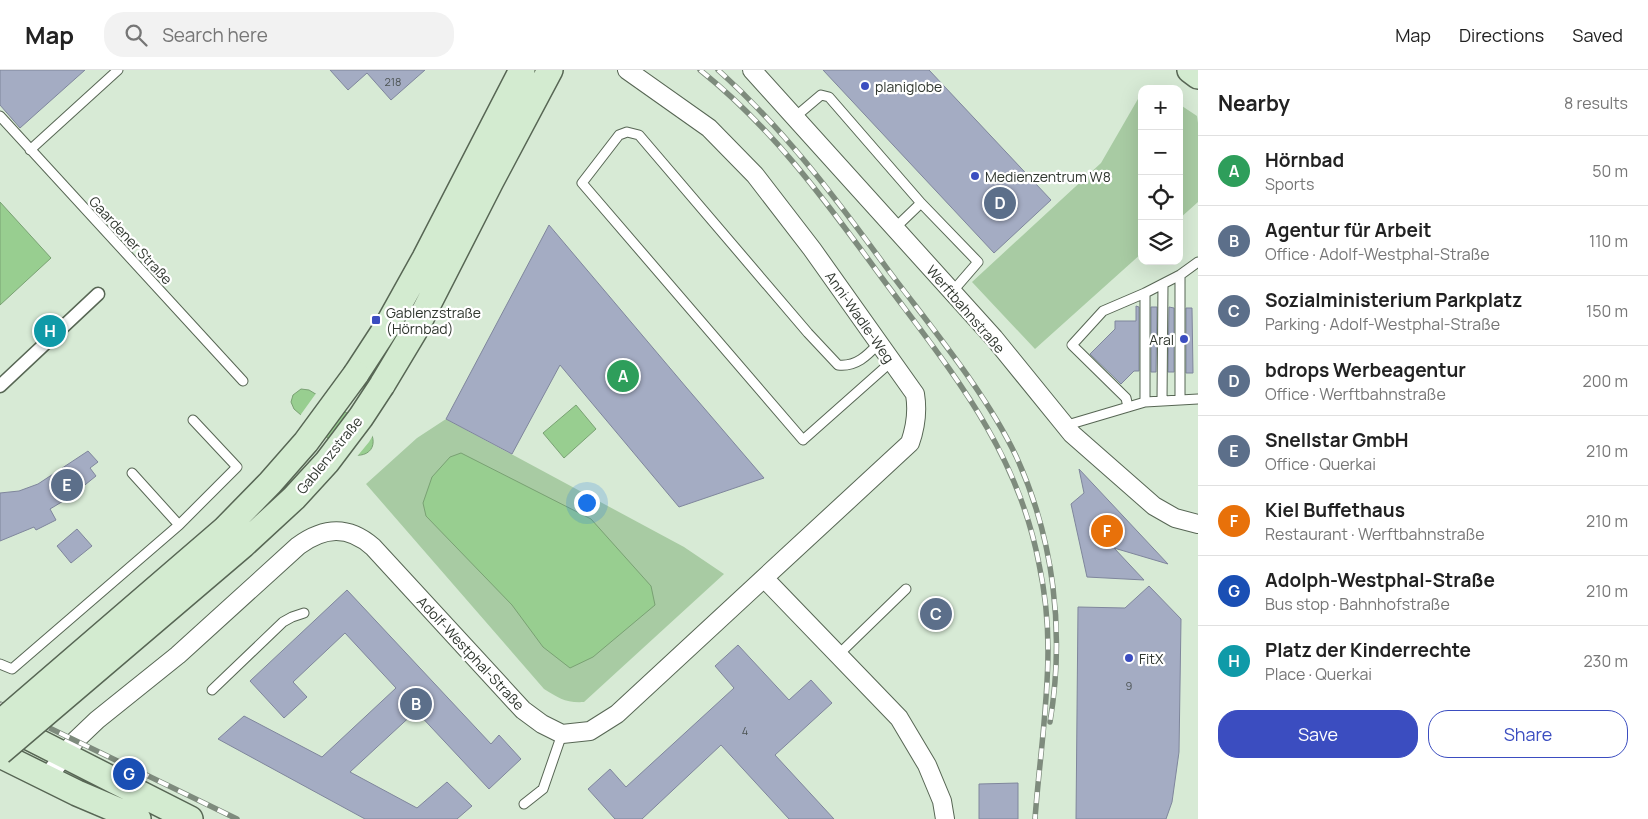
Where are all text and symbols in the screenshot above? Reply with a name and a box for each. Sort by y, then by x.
search box [104,12,454,57]
text: Map [25,18,74,51]
icon: search [122,21,150,49]
text: Search here [162,22,268,48]
text: Map [1395,23,1431,47]
text: Directions [1459,23,1544,47]
text: Saved [1572,23,1623,47]
house number: 218 [385,74,401,89]
place label: planiglobe [875,77,942,96]
marker: planiglobe [859,80,871,92]
map controls [1138,85,1183,265]
button: + [1138,85,1183,130]
text: Nearby [1218,89,1290,117]
text: 8 results [1564,92,1628,114]
button: − [1138,130,1183,175]
text: Hörnbad [1265,147,1344,173]
text: A [1229,160,1239,182]
text: 50 m [1592,160,1628,182]
place label: Medienzentrum W8 [985,167,1111,186]
marker: Medienzentrum W8 [969,170,981,182]
text: Sports [1265,173,1314,195]
button: locate [1138,175,1183,220]
pin: D [984,184,1016,222]
street label: Gaardener Straße [85,192,177,288]
text: Agentur für Arbeit [1265,217,1431,243]
button: layers [1138,220,1183,265]
text: B [1229,230,1239,252]
text: 110 m [1589,230,1628,252]
text: Office · Adolf-Westphal-Straße [1265,243,1490,265]
street label: Werftbahnstraße [922,261,1010,357]
street label: Anni-Wadle-Weg [821,267,899,367]
text: Sozialministerium Parkplatz [1265,287,1522,313]
text: C [1228,300,1240,322]
text: 150 m [1586,300,1628,322]
place label: Gablenzstraße (Hörnbad) [386,303,481,338]
pin: H [34,312,66,350]
text: Parking · Adolf-Westphal-Straße [1265,313,1500,335]
marker: Gablenzstraße (Hörnbad) [370,314,382,326]
place label: Aral [1149,330,1174,349]
marker: Aral [1178,333,1190,345]
pin: A [607,357,639,395]
text: bdrops Werbeagentur [1265,357,1466,383]
text: D [1228,370,1240,392]
text: 200 m [1583,370,1628,392]
text: Office · Werftbahnstraße [1265,383,1446,405]
street label: Gablenzstraße [292,412,366,498]
text: Snellstar GmbH [1265,427,1409,453]
text: E [1229,440,1239,462]
text: 210 m [1586,440,1628,462]
text: Office · Querkai [1265,453,1376,475]
pin: E [51,466,83,504]
your location [574,490,600,516]
text: Kiel Buffethaus [1265,497,1405,523]
text: F [1230,510,1238,532]
text: 210 m [1586,510,1628,532]
pin: F [1091,512,1123,550]
text: Restaurant · Werftbahnstraße [1265,523,1485,545]
text: Adolph-Westphal-Straße [1265,567,1495,593]
text: G [1228,580,1240,602]
text: 210 m [1586,580,1628,602]
street label: Adolf-Westphal-Straße [413,592,529,714]
text: Bus stop · Bahnhofstraße [1265,593,1450,615]
pin: C [920,595,952,633]
text: Platz der Kinderrechte [1265,637,1471,663]
place label: FitX [1139,649,1164,668]
text: H [1228,650,1240,672]
text: 230 m [1584,650,1628,672]
marker: FitX [1123,652,1135,664]
text: Place · Querkai [1265,663,1372,685]
house number: 9 [1126,678,1133,693]
pin: B [400,685,432,723]
button: Save [1218,710,1418,758]
button: Share [1428,710,1628,758]
house number: 4 [742,723,748,738]
pin: G [113,755,145,793]

